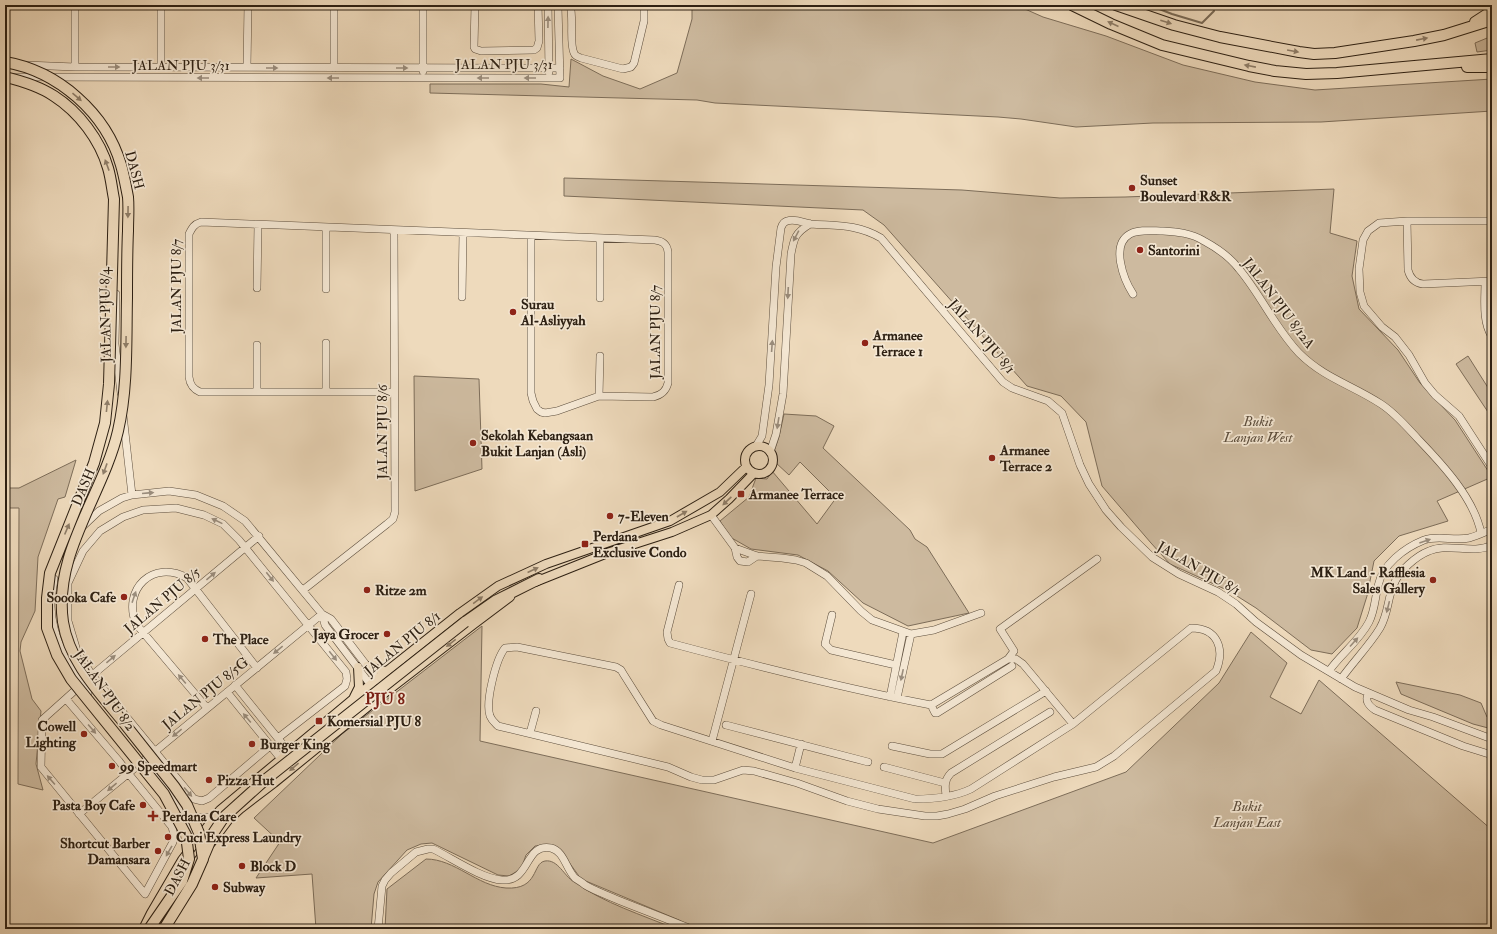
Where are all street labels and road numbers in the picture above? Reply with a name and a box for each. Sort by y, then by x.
street label: JALAN PJU 3/31 [454,56,553,73]
street label: JALAN PJU 3/31 [131,57,230,74]
street label: DASH [121,149,148,191]
street label: JALAN PJU 8/7 [168,238,185,334]
street label: JALAN PJU 8/12A [1238,254,1318,352]
street label: JALAN PJU 8/4 [96,266,115,364]
street label: JALAN PJU 8/7 [647,284,664,380]
street label: JALAN PJU 8/1 [944,295,1019,377]
street label: JALAN PJU 8/6 [374,383,391,481]
street label: DASH [68,466,99,509]
street label: JALAN PJU 8/1 [1153,537,1243,599]
street label: JALAN PJU 8/5 [120,563,205,638]
street label: JALAN PJU 8/1 [360,607,444,680]
street label: JALAN PJU 8/2 [70,646,139,734]
street label: JALAN PJU 8/5G [158,653,252,734]
street label: DASH [161,856,194,899]

